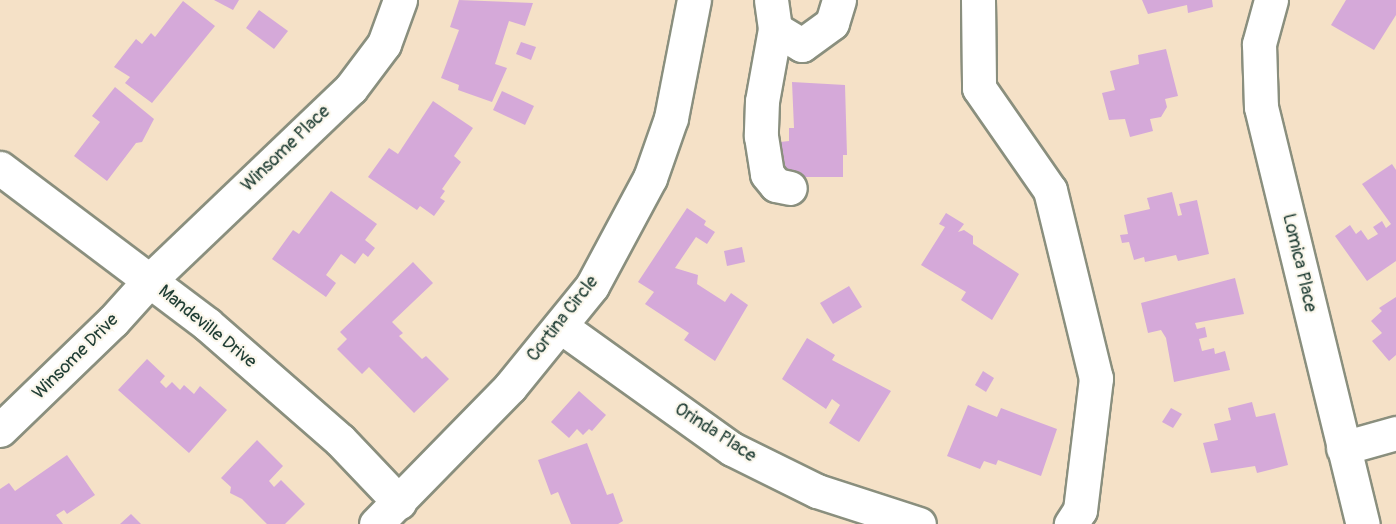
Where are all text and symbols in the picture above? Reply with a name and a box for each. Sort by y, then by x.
street label: Winsome Place [237,101,335,197]
street label: Lomica Place [1277,212,1321,314]
street label: Cortina Circle [523,272,603,366]
street label: Mandeville Drive [154,281,260,373]
street label: Winsome Drive [29,310,123,404]
street label: Orinda Place [670,399,760,467]

